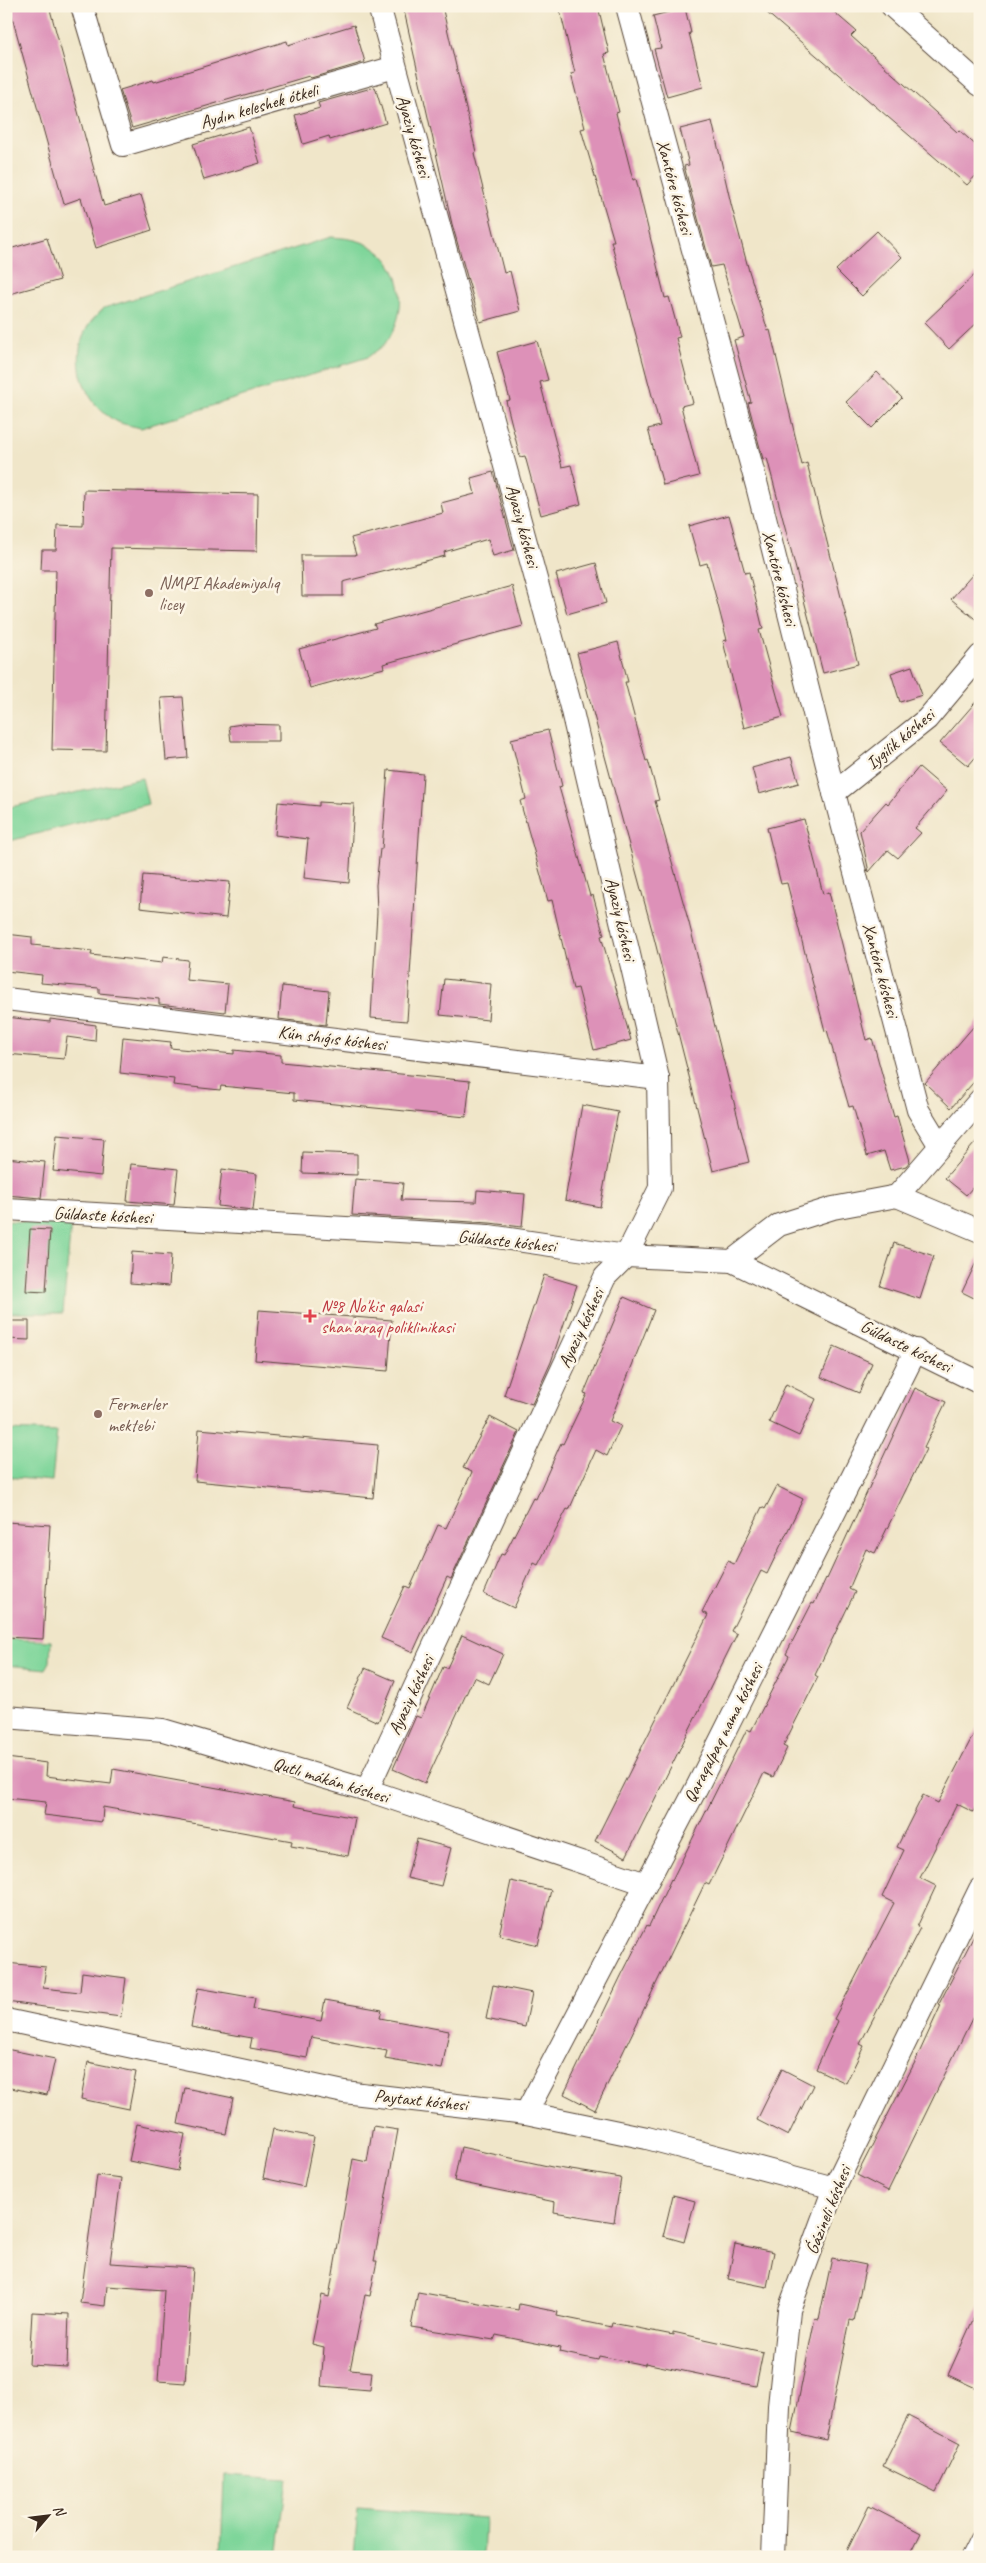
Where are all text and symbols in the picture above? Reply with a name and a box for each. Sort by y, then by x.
street label: Aydın keleshek ótkeli [198,78,323,133]
street label: Ayaziy kóshesi [392,92,437,182]
street label: Xantóre kóshesi [652,137,699,239]
street label: Ayaziy kóshesi [501,482,545,572]
street label: Xantóre kóshesi [758,528,803,630]
place label: NMPI Akademiyalıq licey [159,572,281,615]
marker: NMPI Akademiyalıq licey [143,587,155,599]
street label: Iygilik kóshesi [861,702,941,774]
street label: Ayaziy kóshesi [601,875,642,965]
street label: Xantóre kóshesi [858,920,905,1022]
street label: Kún shıǵıs kóshesi [277,1020,390,1056]
street label: Gúldaste kóshesi [53,1201,155,1229]
street label: Gúldaste kóshesi [457,1225,560,1257]
street label: Ayaziy kóshesi [553,1283,610,1371]
place label: №8 No'kis qalasi shan'araq poliklinikasi [321,1295,457,1338]
marker: №8 No'kis qalasi shan'araq poliklinikasi [303,1309,317,1323]
street label: Gúldaste kóshesi [857,1315,957,1379]
place label: Fermerler mektebi [108,1393,168,1436]
marker: Fermerler mektebi [92,1408,104,1420]
street label: Ayaziy kóshesi [383,1650,440,1738]
street label: Qaraqalpaq nama kóshesi [678,1657,769,1806]
street label: Qutlı mákán kóshesi [270,1752,394,1809]
street label: Paytaxt kóshesi [373,2084,471,2116]
street label: Ǵázineli kóshesi [800,2160,857,2257]
north arrow [22,2490,72,2540]
text: N [49,2502,70,2520]

